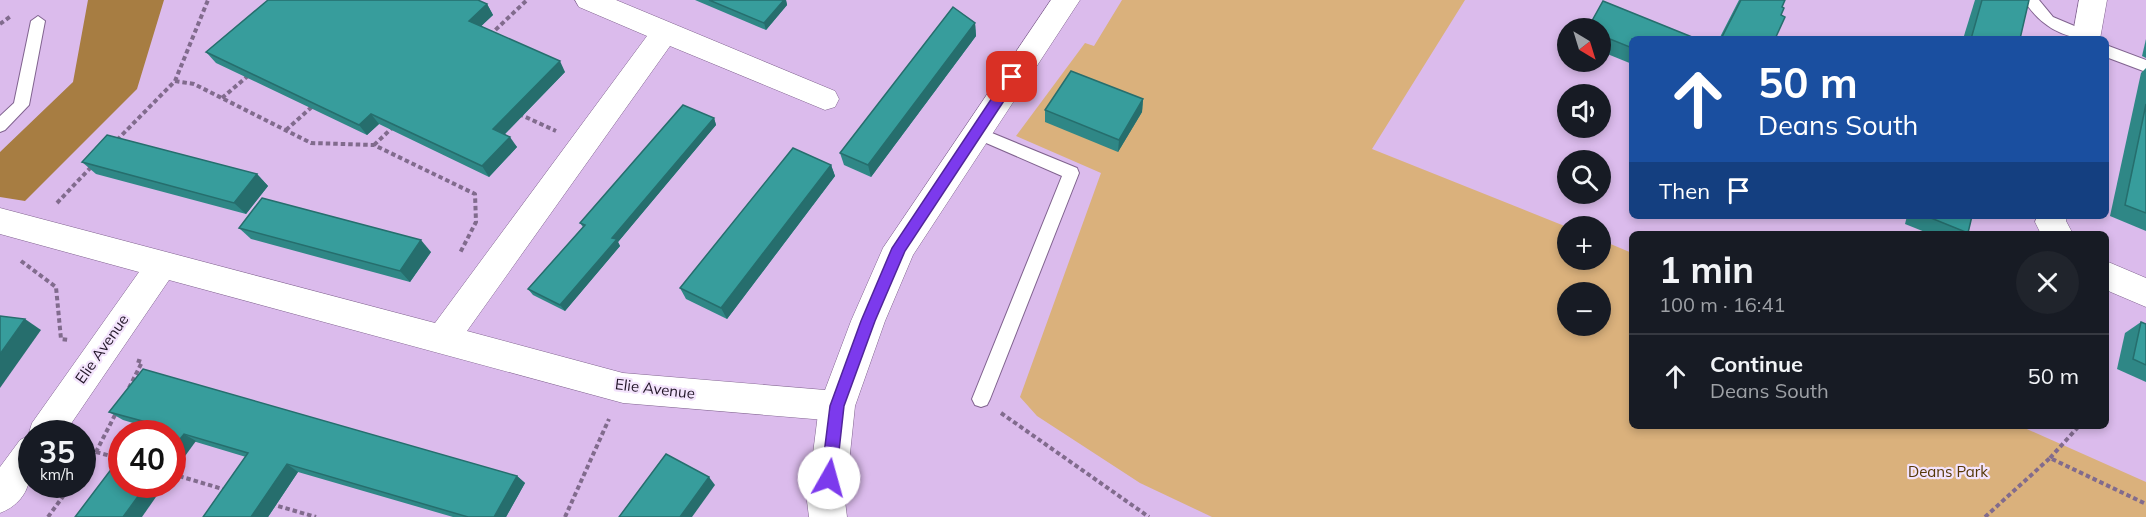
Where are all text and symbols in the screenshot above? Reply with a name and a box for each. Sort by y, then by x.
north arrow [1557,18,1611,72]
map controls [1557,18,1611,336]
pin [986,51,1037,102]
text: 50 m [1758,56,1858,109]
icon: arrive [995,60,1028,93]
icon: ahead [1659,60,1737,138]
button: sound [1557,84,1611,138]
text: Deans South [1758,108,1918,142]
button: search [1557,150,1611,204]
icon: arrive [1722,174,1755,207]
text: Then [1659,177,1710,205]
button: + [1557,216,1611,270]
text: 1 min [1659,247,1754,292]
button: close [2016,251,2079,314]
button: − [1557,282,1611,336]
text: 100 m · 16:41 [1659,292,1785,317]
street label: Elie Avenue [71,310,132,387]
text: Continue [1710,350,1803,378]
icon: ahead [1659,360,1692,393]
text: 50 m [2028,362,2079,390]
street label: Elie Avenue [614,374,696,403]
text: Deans South [1710,378,1829,403]
speed limit sign: 40 [108,420,186,498]
text: 35 [39,433,75,471]
position arrow [797,446,861,510]
park label: Deans Park [1908,462,1988,481]
text: km/h [40,465,74,484]

